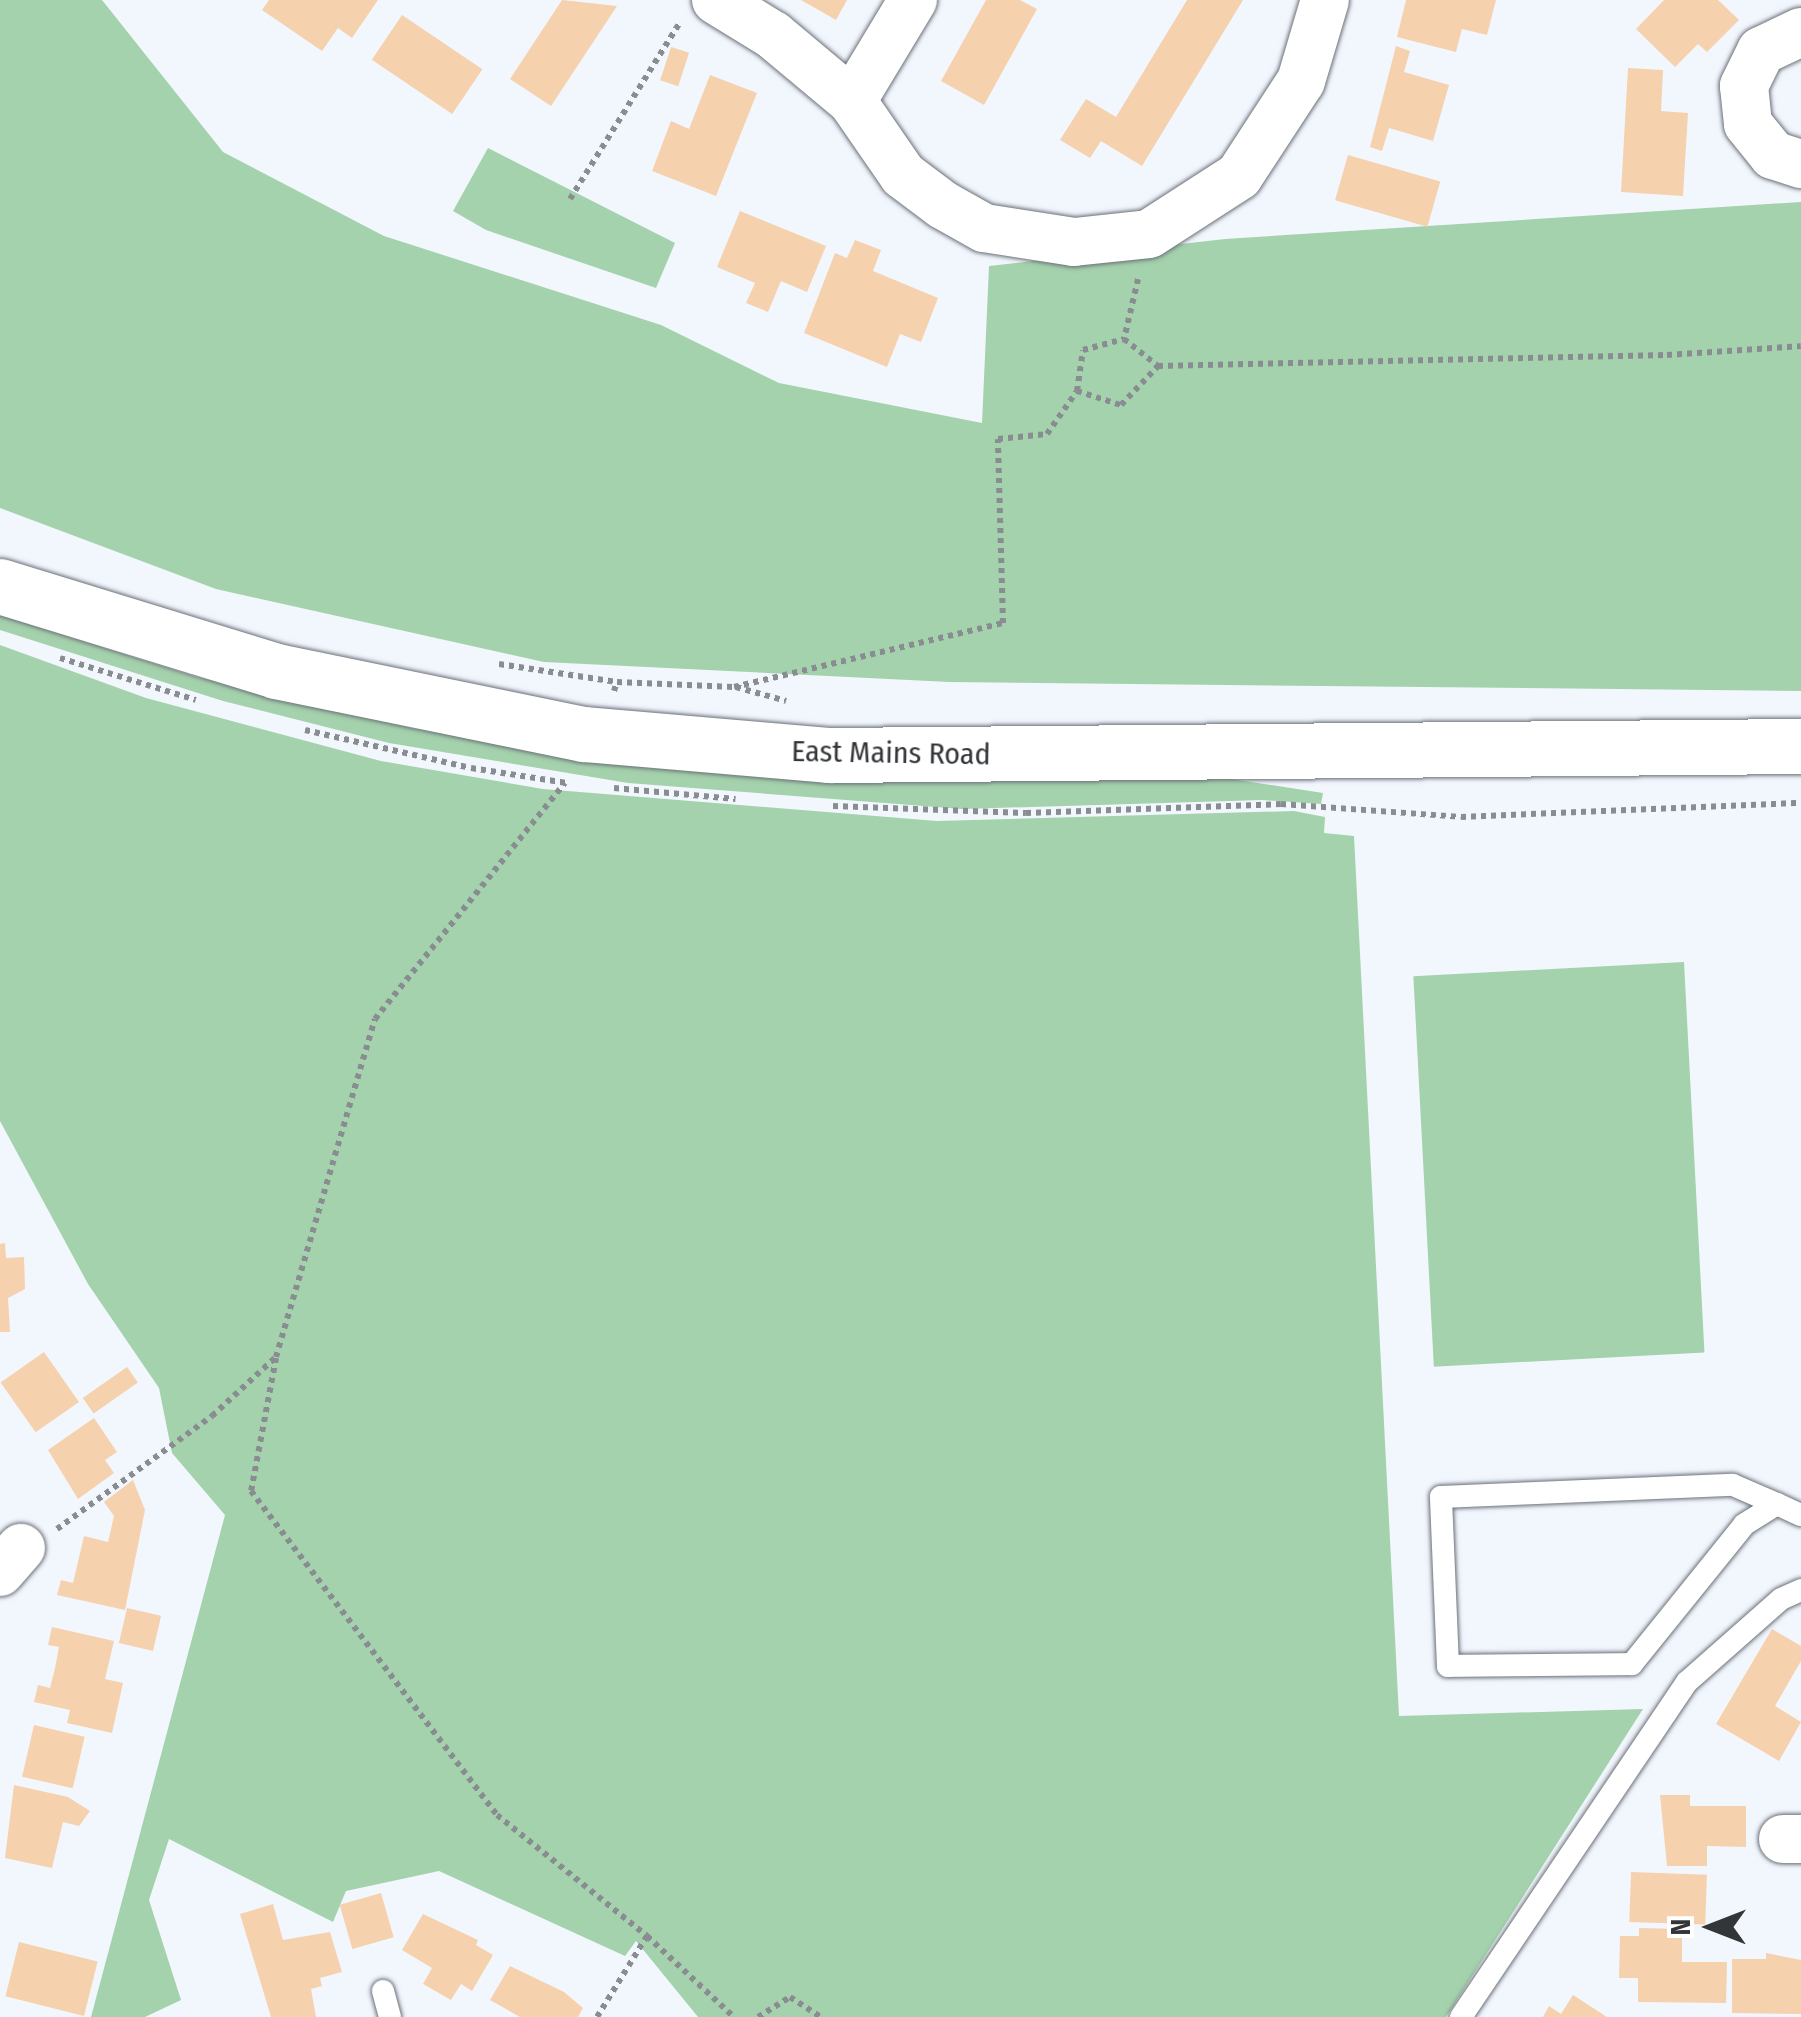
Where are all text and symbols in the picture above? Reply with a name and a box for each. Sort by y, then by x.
street label: East Mains Road [791,733,991,773]
north arrow [1661,1877,1761,1977]
text: N [1664,1919,1697,1935]

